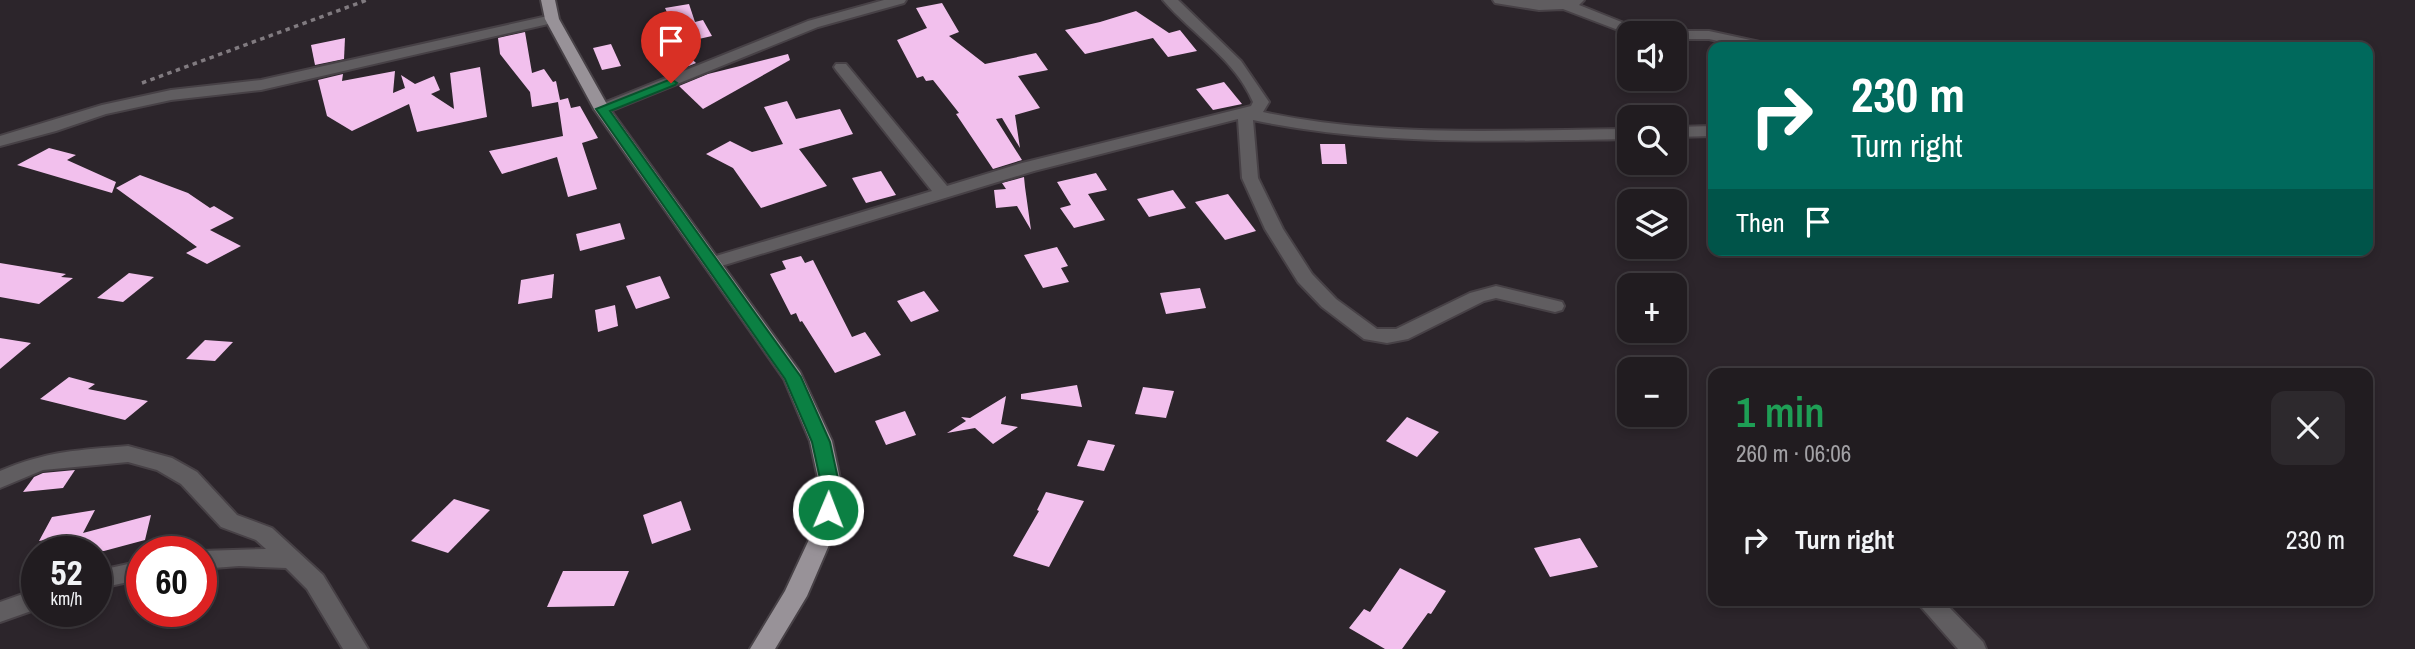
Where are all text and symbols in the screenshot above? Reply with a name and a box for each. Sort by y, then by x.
pin [641,11,701,83]
map controls [1617,21,1687,427]
button: sound [1617,21,1687,91]
icon: arrive [652,22,690,60]
text: 230 m [1851,61,1965,127]
icon: right [1736,70,1827,161]
button: search [1617,105,1687,175]
text: Turn right [1851,124,1963,167]
button: layers [1617,189,1687,259]
icon: arrive [1799,203,1837,241]
text: Then [1736,205,1785,240]
button: + [1617,273,1687,343]
button: − [1617,357,1687,427]
text: 1 min [1736,384,1825,440]
button: close [2271,391,2345,465]
text: 260 m · 06:06 [1736,438,1851,469]
position arrow [791,473,865,547]
icon: right [1736,521,1774,559]
text: Turn right [1795,522,1894,557]
text: 230 m [2286,522,2345,557]
speed limit sign: 60 [126,536,217,627]
text: 52 [51,549,82,596]
text: km/h [51,586,83,611]

